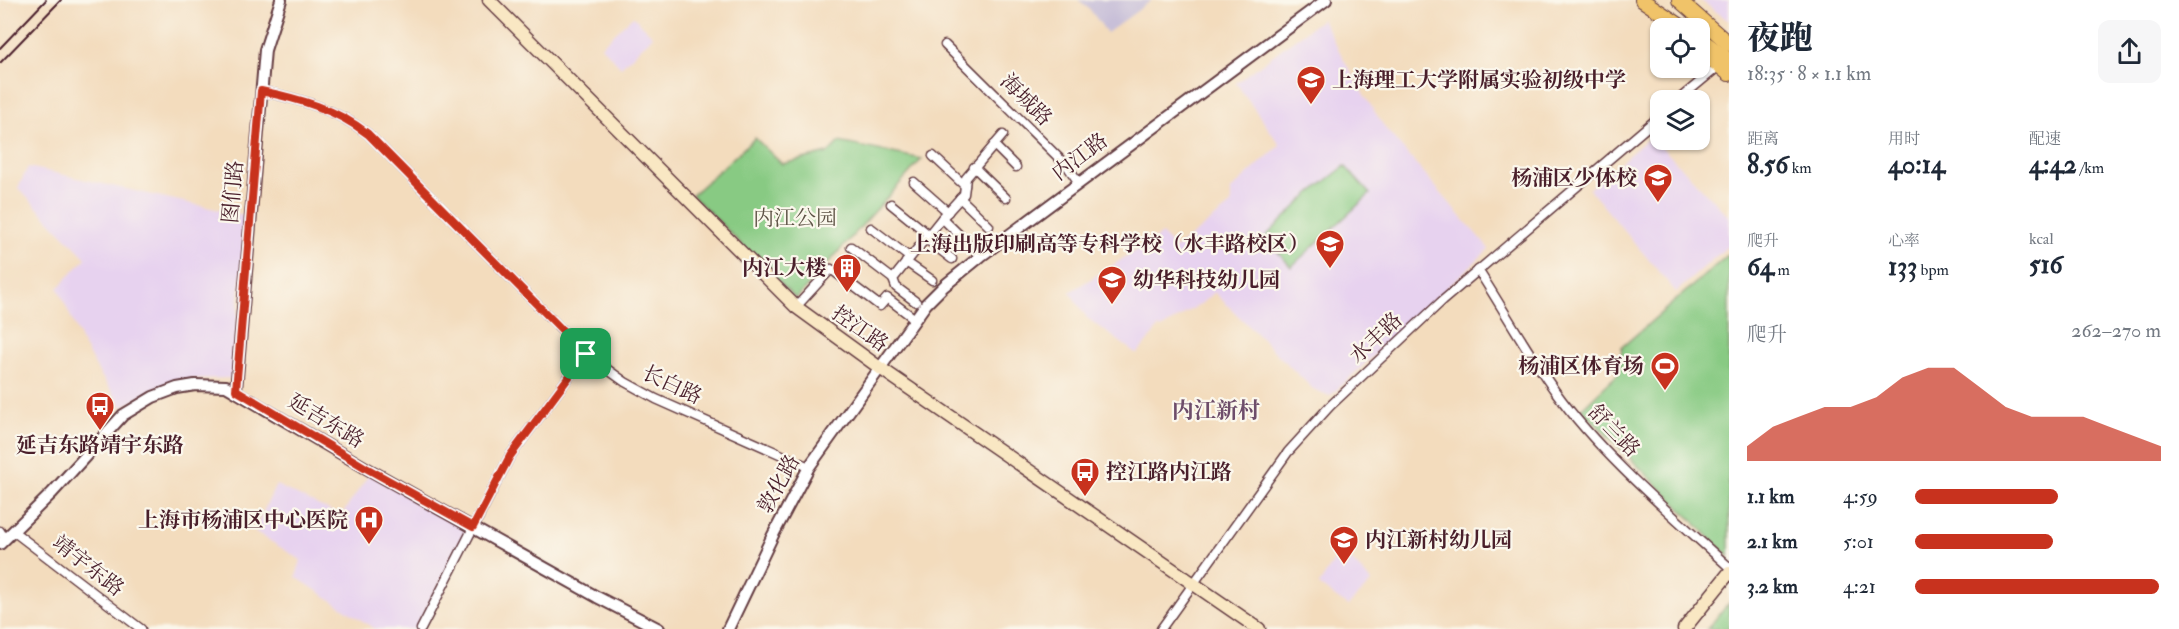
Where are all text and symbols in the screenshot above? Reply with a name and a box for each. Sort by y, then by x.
map controls [1650,18,1710,150]
button: locate [1650,18,1710,78]
text: 夜跑 [1747,18,1813,59]
button: share [2098,20,2161,83]
text: 18:35 · 8 × 1.1 km [1747,61,1871,86]
school or university icon: 上海理工大学附属实验初级中学 [1295,64,1327,106]
place label: 上海理工大学附属实验初级中学 [1332,67,1626,94]
street label: 海城路 [994,68,1058,132]
button: layers [1650,90,1710,150]
street label: 内江路 [1047,127,1113,187]
text: 距离 [1747,129,1779,149]
text: 用时 [1888,129,1920,149]
text: 配速 [2029,129,2061,149]
text: 8.56 [1747,149,1788,181]
text: 40:14 [1888,149,1945,181]
text: 4:42 [2029,149,2077,181]
text: km [1788,158,1812,178]
text: /km [2077,158,2104,178]
street label: 图们路 [217,159,249,225]
school or university icon: 杨浦区少体校 [1642,162,1674,204]
place label: 杨浦区少体校 [1511,165,1637,192]
park label: 内江公园 [753,205,837,232]
school or university icon: 上海出版印刷高等专科学校（水丰路校区） [1314,228,1346,270]
text: kcal [2029,229,2054,249]
place label: 上海出版印刷高等专科学校（水丰路校区） [910,231,1309,258]
text: 爬升 [1747,231,1779,251]
text: 心率 [1888,231,1920,251]
text: 516 [2029,249,2063,281]
text: 64 [1747,251,1774,283]
text: 133 [1888,251,1917,283]
building icon: 内江大楼 [831,252,863,294]
place label: 内江大楼 [742,255,826,282]
text: m [1774,260,1790,280]
text: bpm [1917,260,1949,280]
school or university icon: 幼华科技幼儿园 [1096,264,1128,306]
place label: 幼华科技幼儿园 [1133,267,1280,294]
street label: 控江路 [826,300,894,358]
street label: 水丰路 [1344,307,1408,369]
text: 262–270 m [2071,318,2161,343]
text: 爬升 [1747,322,1787,347]
pin [560,328,611,379]
icon: arrive [569,337,602,370]
sports icon: 杨浦区体育场 [1649,350,1681,392]
place label: 杨浦区体育场 [1518,353,1644,380]
street label: 长白路 [638,359,706,411]
street label: 延吉东路 [283,388,369,454]
bus stop icon: 延吉东路靖宇东路 [84,390,116,432]
district label: 内江新村 [1172,397,1260,425]
street label: 舒兰路 [1582,399,1646,463]
place label: 延吉东路靖宇东路 [16,432,184,459]
street label: 敦化路 [752,450,806,518]
bus stop icon: 控江路内江路 [1069,456,1101,498]
place label: 控江路内江路 [1106,459,1232,486]
text: 1.1 km [1747,484,1794,509]
text: 4:59 [1843,484,1878,509]
hospital icon: 上海市杨浦区中心医院 [353,504,385,546]
place label: 上海市杨浦区中心医院 [138,507,348,534]
school or university icon: 内江新村幼儿园 [1328,524,1360,566]
place label: 内江新村幼儿园 [1365,527,1512,554]
text: 2.1 km [1747,529,1797,554]
text: 5:01 [1843,529,1874,554]
street label: 靖宇东路 [47,530,129,602]
text: 3.2 km [1747,574,1798,599]
text: 4:21 [1843,574,1876,599]

